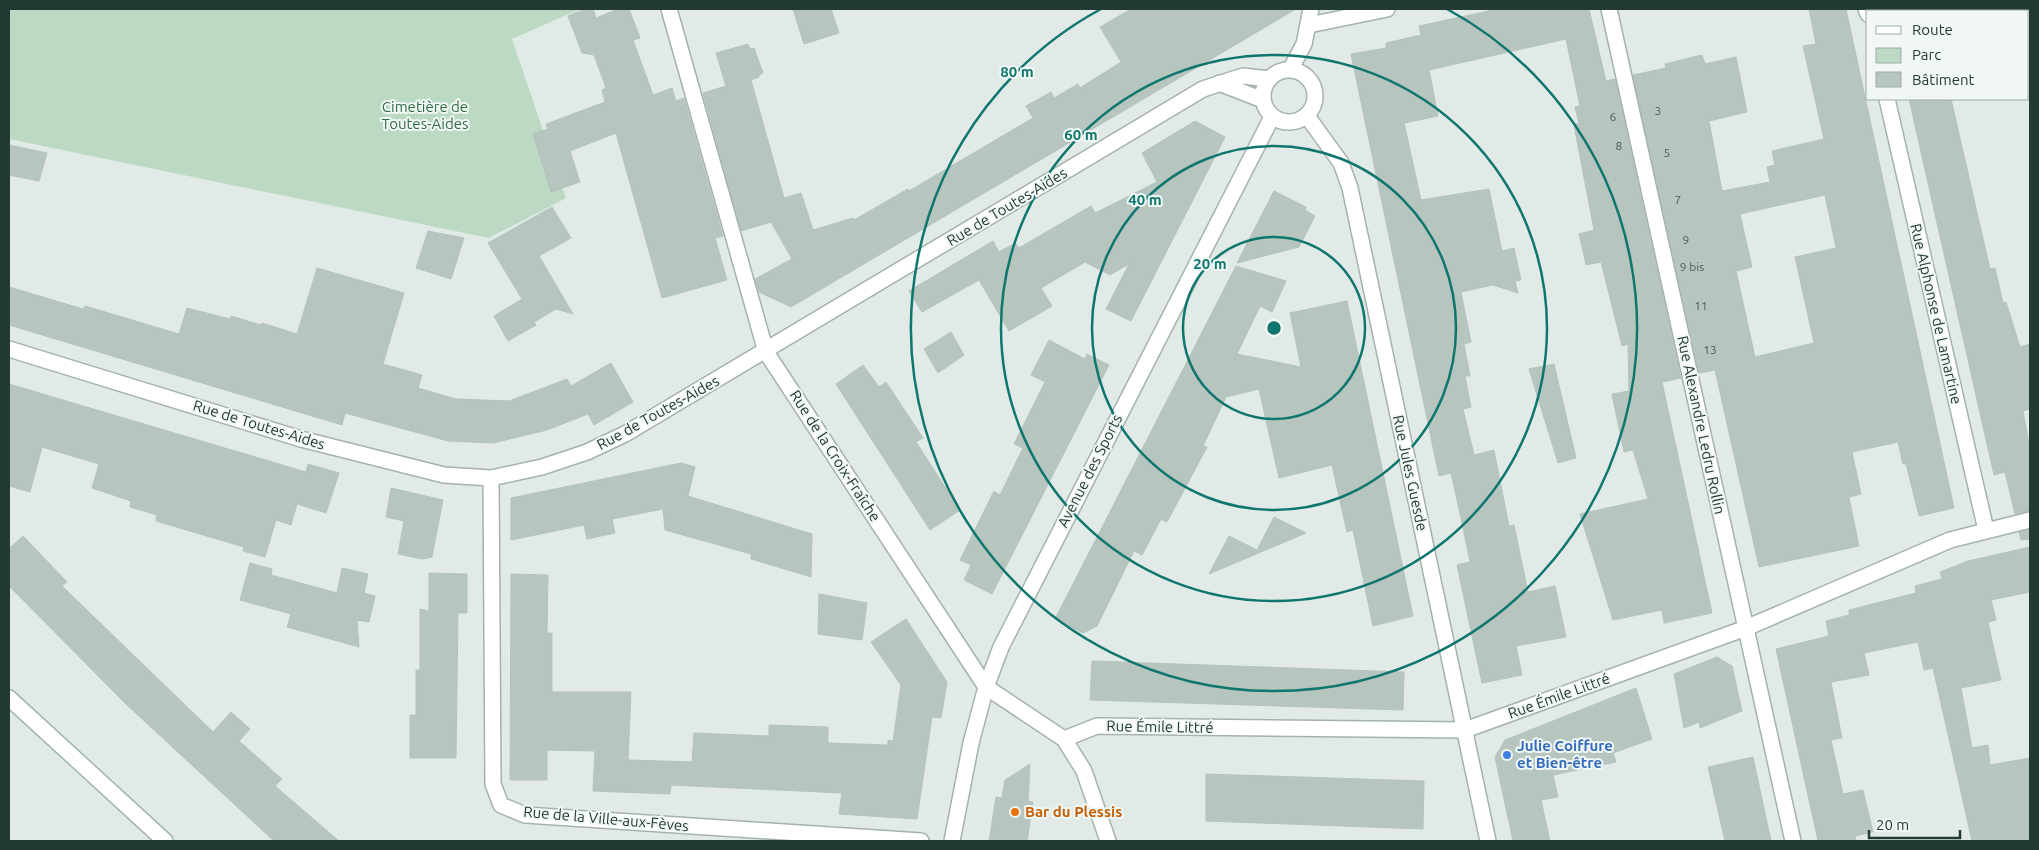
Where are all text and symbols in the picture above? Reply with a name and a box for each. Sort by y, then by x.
legend [1866,10,2029,100]
text: Route [1912,21,1953,38]
text: Parc [1912,46,1941,63]
text: 80 m [1000,63,1034,80]
text: Bâtiment [1912,71,1975,88]
park label: Cimetière de Toutes-Aides [382,98,468,132]
house number: 3 [1655,104,1661,117]
house number: 6 [1610,110,1617,123]
text: 60 m [1064,126,1098,143]
house number: 8 [1616,139,1623,152]
house number: 5 [1664,146,1670,159]
street label: Rue de Toutes-Aides [944,164,1070,249]
text: 40 m [1128,191,1162,208]
house number: 7 [1675,193,1681,206]
street label: Rue Alphonse de Lamartine [1907,222,1966,406]
house number: 9 [1683,233,1689,246]
text: 20 m [1193,255,1227,272]
house number: 9 bis [1680,260,1704,273]
house number: 11 [1694,299,1708,312]
centre of rings [1265,319,1283,337]
street label: Rue Alexandre Ledru Rollin [1674,334,1729,516]
house number: 13 [1703,343,1717,356]
street label: Rue de Toutes-Aides [594,372,722,453]
street label: Rue de la Croix-Fraîche [787,387,884,524]
street label: Rue de Toutes-Aides [191,396,327,453]
street label: Avenue des Sports [1054,411,1125,530]
street label: Rue Jules Guesde [1390,413,1431,532]
street label: Rue Émile Littré [1506,669,1612,722]
street label: Rue Émile Littré [1106,717,1214,736]
place label: Julie Coiffure et Bien-être [1517,737,1613,771]
marker: Julie Coiffure et Bien-être [1501,749,1513,761]
street label: Rue de la Ville-aux-Fèves [523,803,689,834]
place label: Bar du Plessis [1025,803,1122,820]
marker: Bar du Plessis [1009,806,1021,818]
scale bar [1869,808,1960,840]
text: 20 m [1876,816,1909,833]

